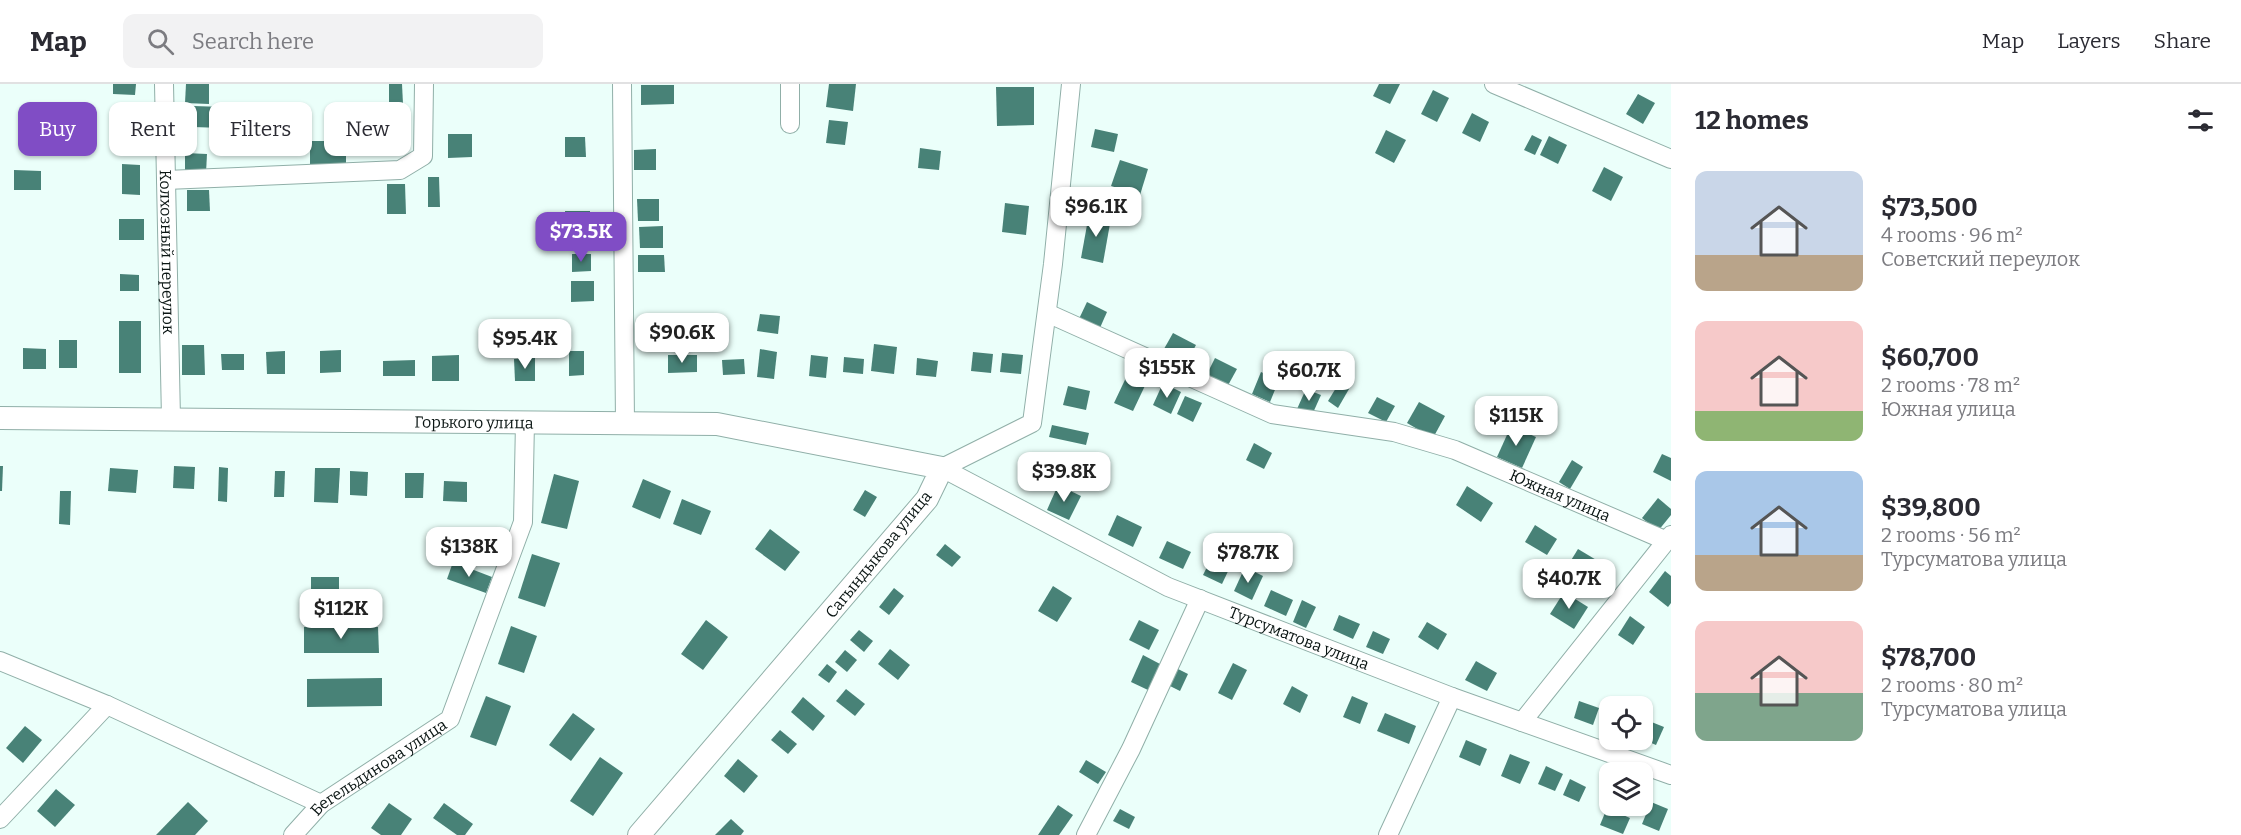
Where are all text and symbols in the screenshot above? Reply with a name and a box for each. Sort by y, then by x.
search box [123,14,543,68]
text: Map [30,25,87,58]
icon: search [144,25,177,58]
text: Search here [192,28,314,55]
text: Map [1982,28,2024,54]
text: Layers [2057,28,2121,54]
text: Share [2154,28,2211,54]
chip: Buy [18,102,97,156]
chip: Rent [109,102,197,156]
chip: Filters [209,102,312,156]
chip: New [324,102,411,156]
icon: filters [2184,104,2217,137]
text: 12 homes [1695,105,1809,136]
street label: Колхозный переулок [156,169,178,335]
pin: $96.1K [1047,187,1145,238]
text: $73,500 [1881,192,1978,223]
text: $96.1K [1064,194,1128,218]
icon: home [1743,195,1815,267]
pin: $73.5K [532,212,630,263]
text: $73.5K [549,219,613,243]
text: 4 rooms · 96 m² [1881,223,2023,247]
text: Советский переулок [1881,247,2080,271]
pin: $90.6K [633,313,731,364]
pin: $95.4K [476,319,574,370]
text: $90.6K [649,320,715,344]
text: $95.4K [492,326,558,350]
text: $60,700 [1881,342,1979,373]
icon: home [1743,345,1815,417]
pin: $155K [1125,348,1209,399]
pin: $60.7K [1260,351,1358,402]
text: $155K [1139,355,1195,379]
text: $60.7K [1277,358,1341,382]
text: 2 rooms · 78 m² [1881,373,2020,397]
pin: $115K [1474,396,1558,447]
text: Южная улица [1881,397,2016,421]
text: $115K [1489,403,1543,427]
street label: Горького улица [414,412,534,432]
pin: $39.8K [1015,452,1113,503]
text: $39.8K [1032,459,1096,483]
street label: Южная улица [1507,466,1613,526]
street label: Сагындыкова улица [821,487,936,622]
text: $39,800 [1881,492,1981,523]
icon: home [1743,495,1815,567]
text: 2 rooms · 56 m² [1881,523,2021,547]
pin: $138K [427,527,511,578]
pin: $78.7K [1199,533,1297,584]
text: $138K [440,534,498,558]
text: $78.7K [1217,540,1279,564]
text: Турсуматова улица [1881,547,2067,571]
pin: $40.7K [1520,559,1618,610]
text: $40.7K [1537,566,1601,590]
pin: $112K [299,589,383,640]
text: $112K [314,596,368,620]
street label: Турсуматова улица [1226,602,1372,674]
text: $78,700 [1881,642,1976,673]
icon: home [1743,645,1815,717]
text: 2 rooms · 80 m² [1881,673,2023,697]
map controls [1599,696,1653,816]
button: locate [1599,696,1653,750]
text: Турсуматова улица [1881,697,2067,721]
street label: Бегельдинова улица [306,715,450,819]
button: layers [1599,762,1653,816]

